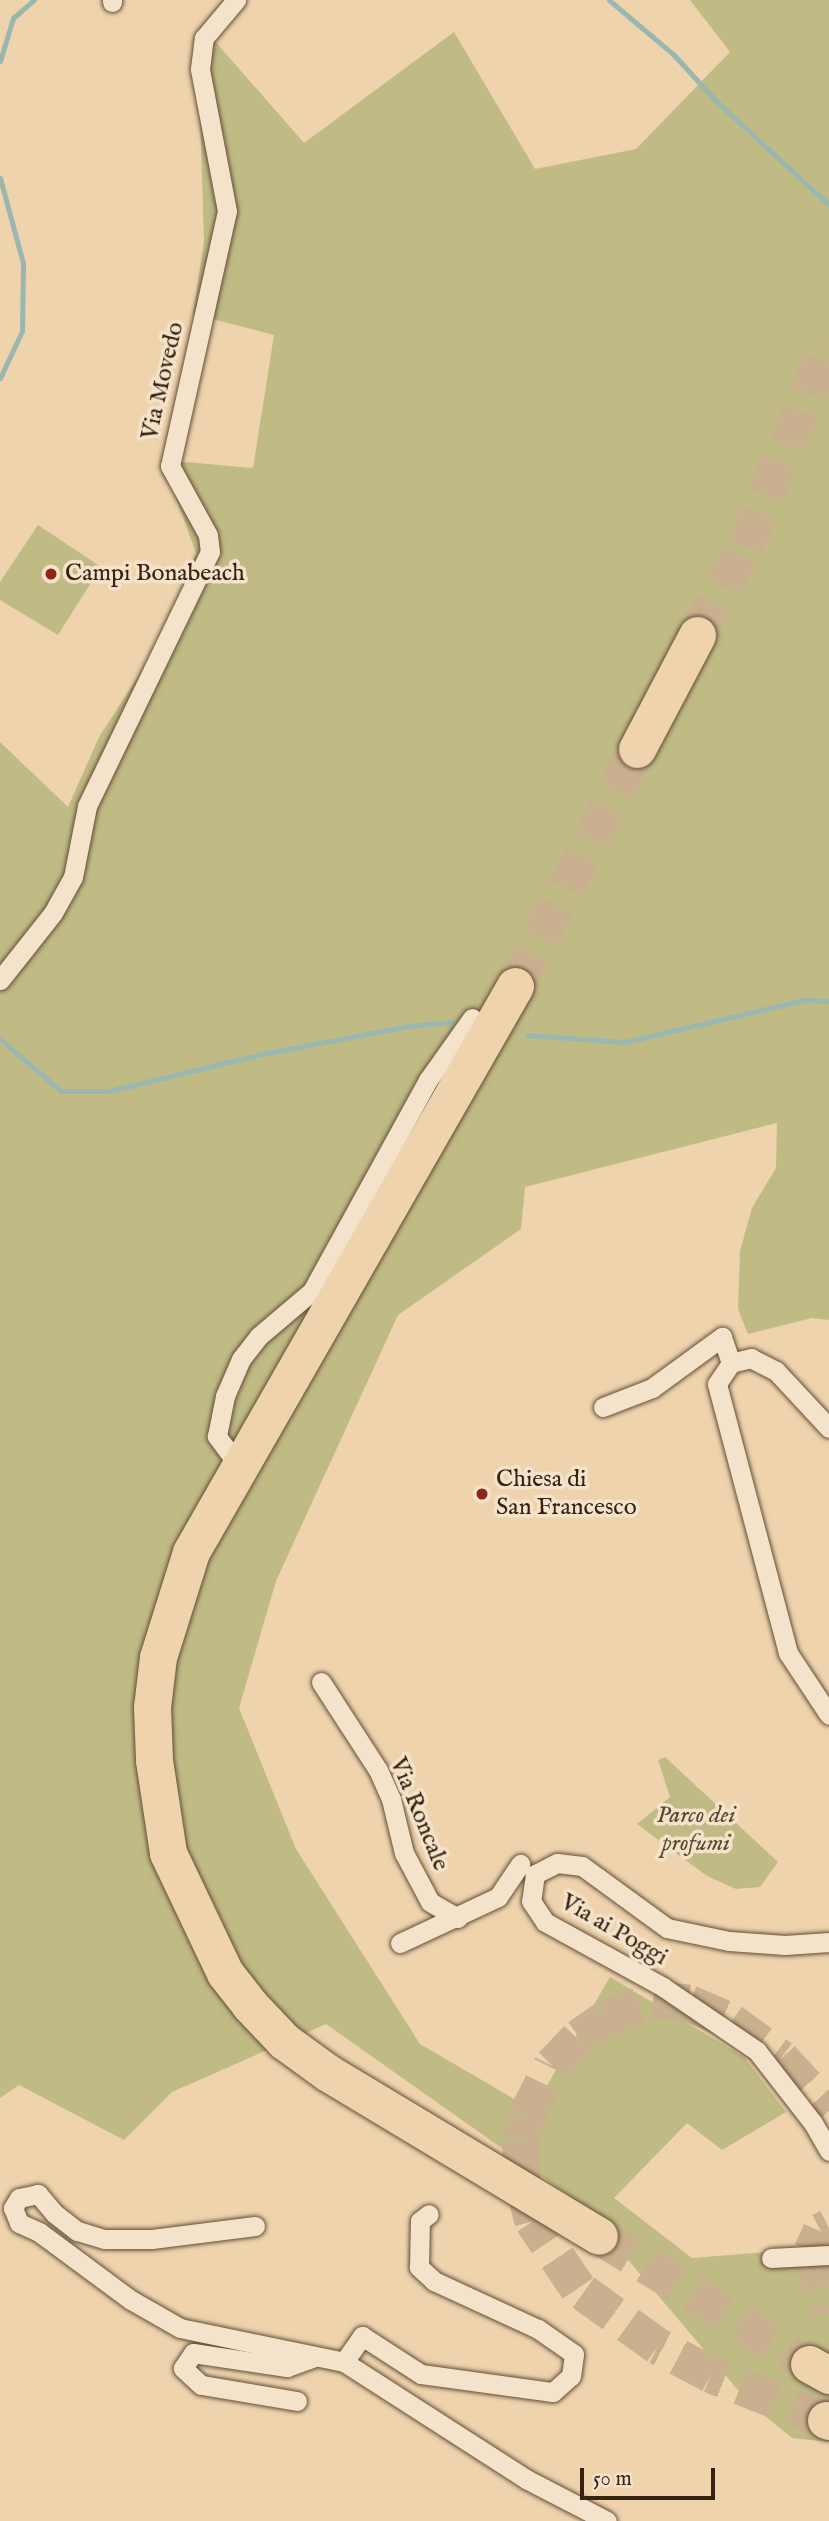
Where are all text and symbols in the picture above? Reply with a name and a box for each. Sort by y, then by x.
street label: Via Movedo [135,319,191,443]
place label: Campi Bonabeach [65,560,245,588]
marker: Campi Bonabeach [43,566,59,582]
place label: Chiesa di San Francesco [496,1466,637,1522]
marker: Chiesa di San Francesco [474,1486,490,1502]
street label: Via Roncale [383,1753,455,1875]
park label: Parco dei profumi [657,1802,735,1858]
street label: Via ai Poggi [555,1888,673,1972]
scale bar [584,2454,719,2498]
text: 50 m [593,2466,632,2493]

